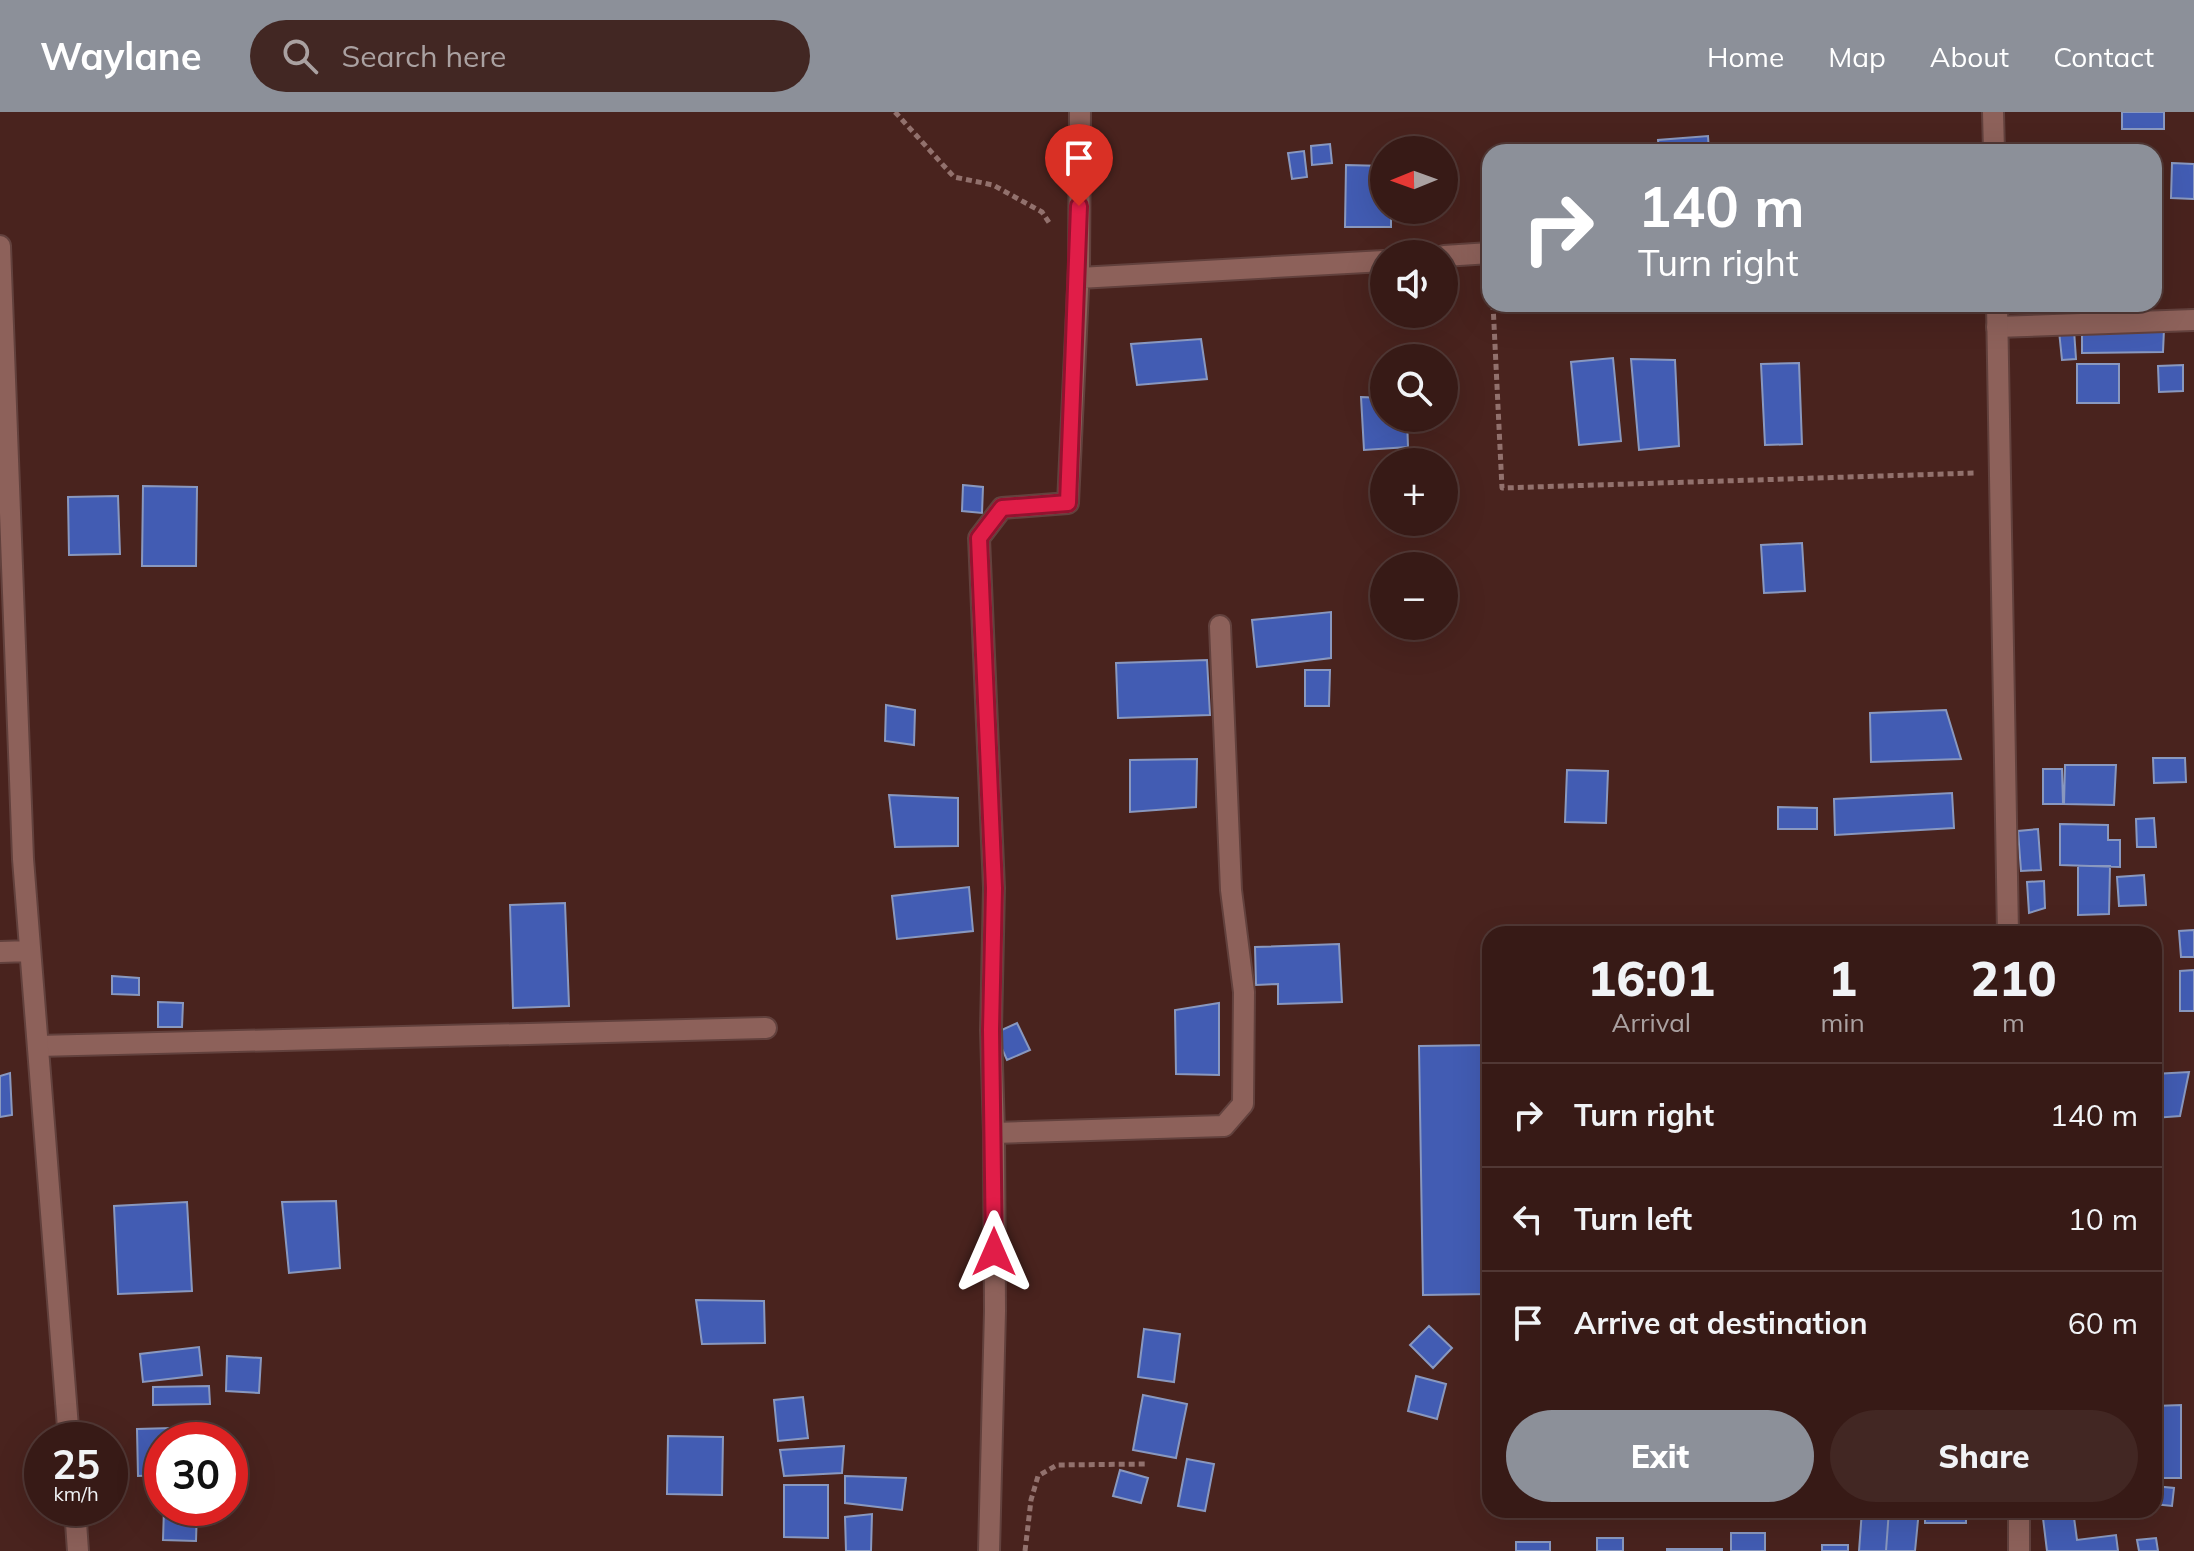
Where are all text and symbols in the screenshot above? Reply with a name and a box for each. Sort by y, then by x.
search box [250,20,810,92]
text: Waylane [40,32,202,80]
icon: search [278,34,322,78]
text: Search here [342,37,506,75]
text: Home [1707,39,1784,74]
text: Map [1828,39,1886,74]
text: About [1930,39,2009,74]
text: Contact [2053,39,2154,74]
pin [1045,124,1113,206]
icon: arrive [1057,136,1101,180]
north arrow [1370,136,1458,224]
map controls [1370,136,1458,640]
text: 140 m [1638,171,1805,241]
icon: right [1506,176,1610,280]
button: sound [1370,240,1458,328]
text: Turn right [1638,240,1799,285]
button: search [1370,344,1458,432]
button: + [1370,448,1458,536]
button: − [1370,552,1458,640]
text: 16:01 [1587,948,1715,1008]
text: 1 [1828,948,1857,1008]
text: 210 [1970,948,2057,1008]
text: Arrival [1611,1006,1691,1039]
text: min [1821,1006,1865,1039]
text: m [2002,1006,2025,1039]
icon: right [1506,1093,1550,1137]
text: Turn right [1574,1096,1714,1134]
text: 140 m [2050,1096,2138,1134]
icon: left [1506,1197,1550,1241]
text: Turn left [1574,1200,1692,1238]
text: 10 m [2068,1200,2138,1238]
position arrow [952,1210,1036,1294]
icon: arrive [1506,1301,1550,1345]
text: Arrive at destination [1574,1304,1868,1342]
text: 60 m [2068,1304,2138,1342]
button: Exit [1506,1410,1814,1502]
button: Share [1830,1410,2138,1502]
speed limit sign: 30 [144,1422,248,1526]
text: 25 [52,1439,100,1489]
text: km/h [53,1481,99,1506]

